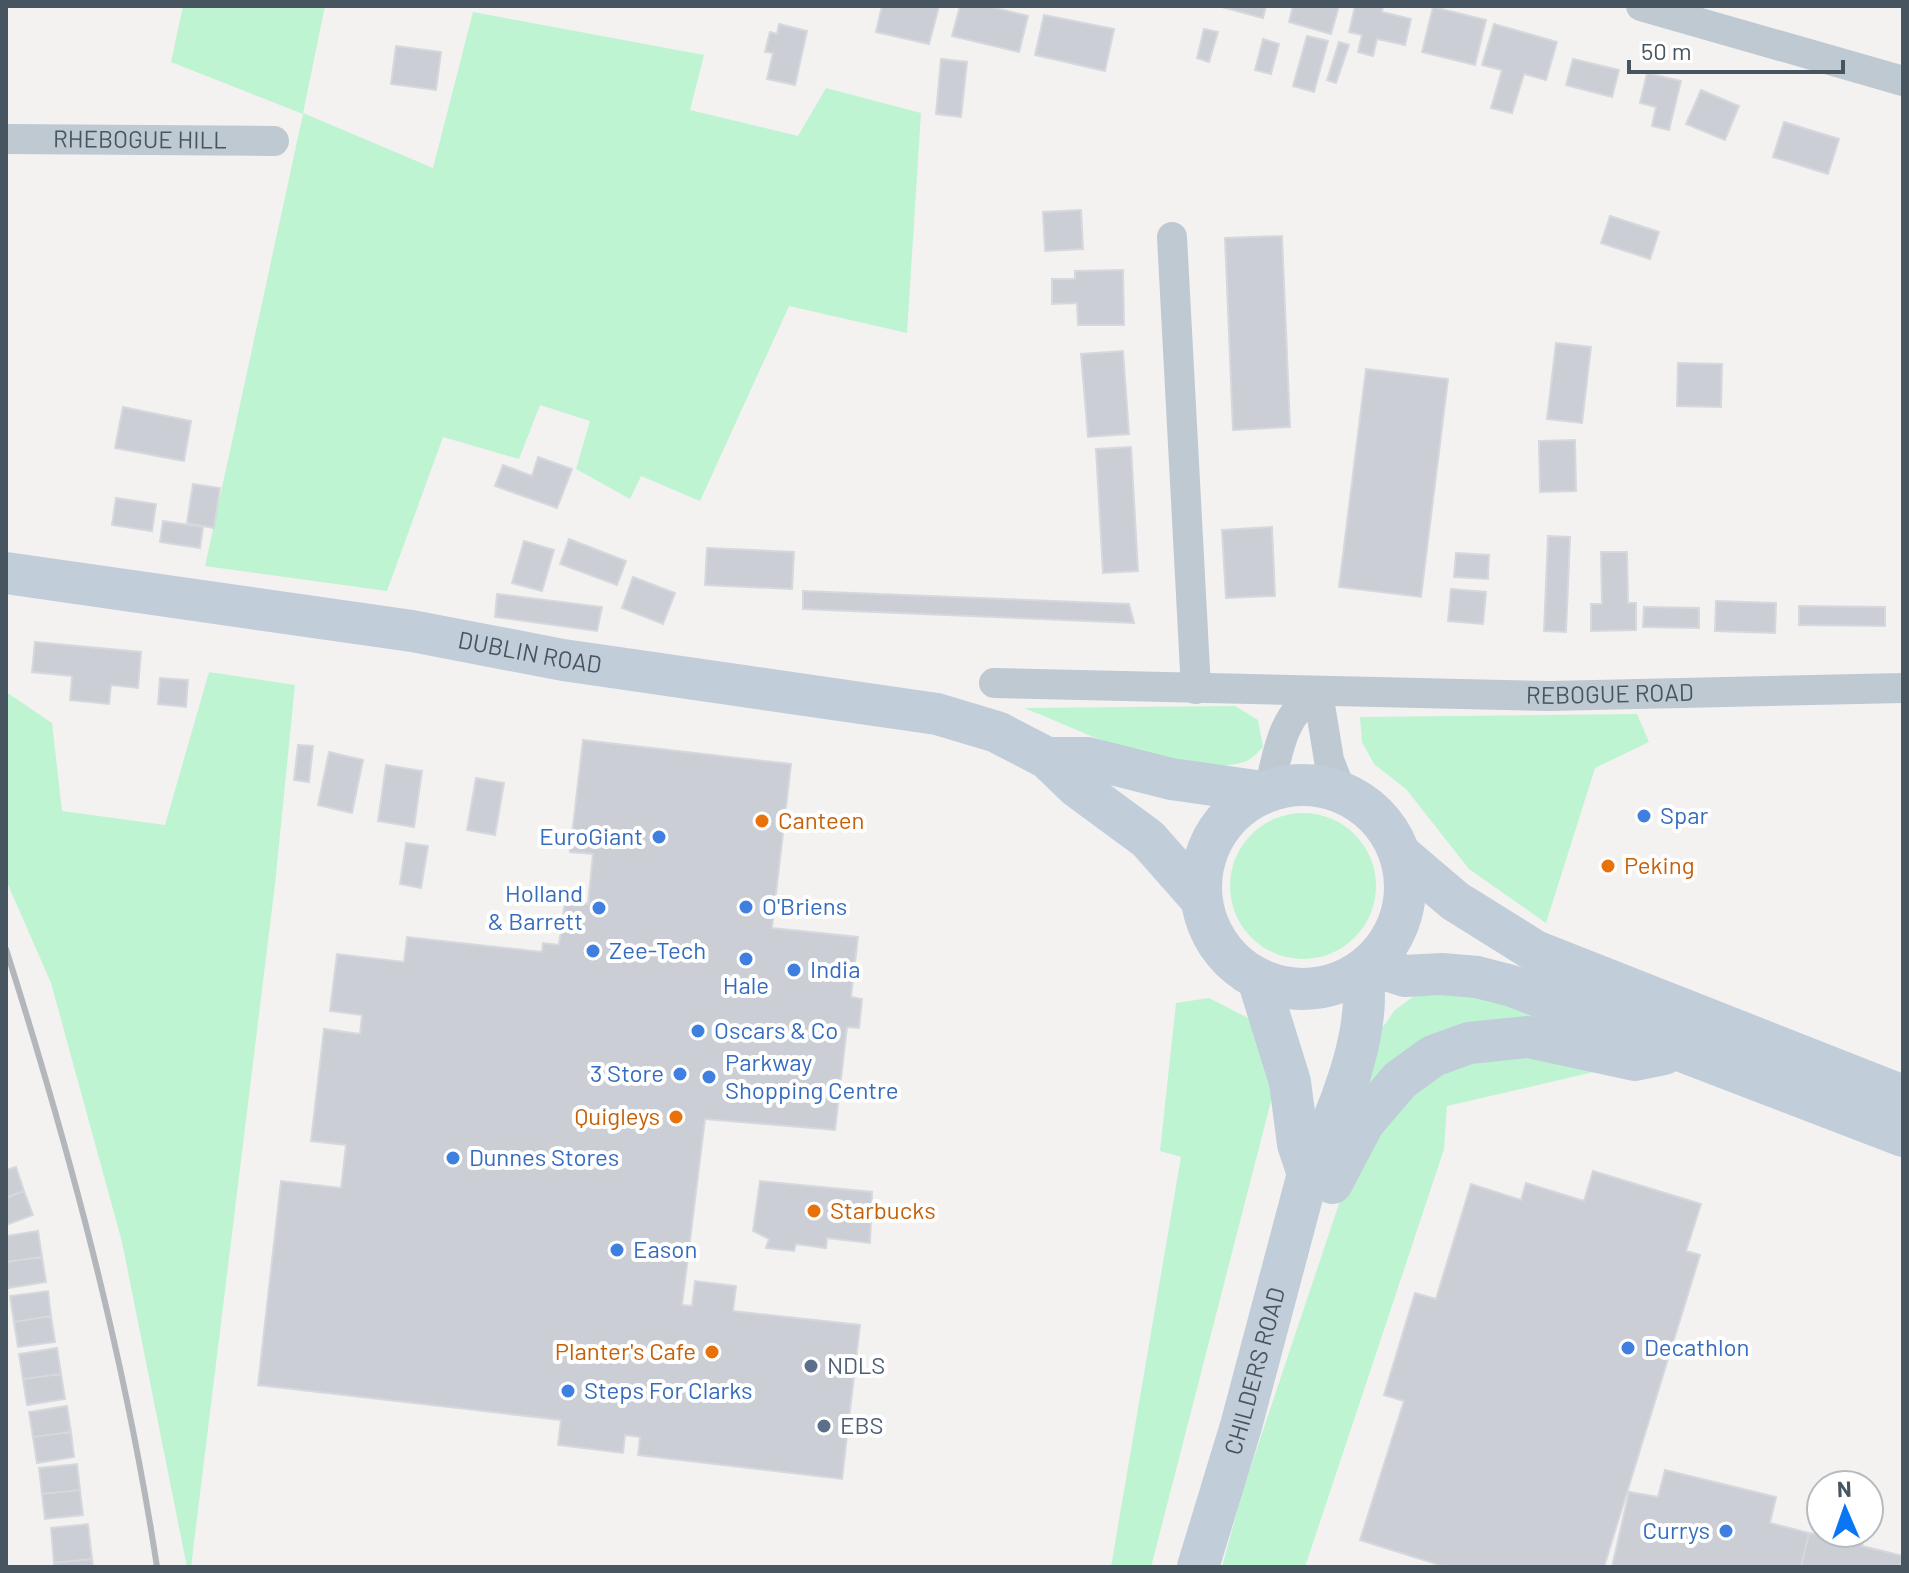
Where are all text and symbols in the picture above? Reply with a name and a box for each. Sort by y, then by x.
scale bar [1629,24,1843,74]
text: 50 m [1641,36,1692,65]
street label: RHEBOGUE HILL [53,123,227,154]
street label: DUBLIN ROAD [456,624,604,678]
street label: REBOGUE ROAD [1526,677,1694,709]
place label: Spar [1660,800,1709,829]
place label: Canteen [778,805,865,834]
marker: Spar [1635,807,1653,825]
marker: Canteen [753,812,771,830]
place label: EuroGiant [539,821,643,850]
marker: EuroGiant [650,828,668,846]
place label: Peking [1624,850,1695,879]
marker: Peking [1599,857,1617,875]
place label: Holland & Barrett [488,878,583,935]
place label: O'Briens [762,891,847,920]
marker: O'Briens [737,898,755,916]
marker: Holland & Barrett [590,899,608,917]
place label: Zee-Tech [609,935,706,964]
marker: Zee-Tech [584,942,602,960]
marker: Hale [737,950,755,968]
place label: India [810,954,860,983]
marker: India [785,961,803,979]
place label: Hale [723,970,769,999]
place label: Oscars & Co [714,1015,838,1044]
marker: Oscars & Co [689,1022,707,1040]
place label: Parkway Shopping Centre [725,1047,898,1104]
place label: 3 Store [590,1058,664,1087]
marker: 3 Store [671,1065,689,1083]
marker: Parkway Shopping Centre [700,1068,718,1086]
place label: Quigleys [574,1101,660,1130]
marker: Quigleys [667,1108,685,1126]
place label: Dunnes Stores [469,1142,619,1171]
marker: Dunnes Stores [444,1149,462,1167]
place label: Starbucks [830,1195,936,1224]
marker: Starbucks [805,1202,823,1220]
place label: Eason [633,1234,697,1263]
marker: Eason [608,1241,626,1259]
street label: CHILDERS ROAD [1217,1284,1290,1458]
place label: Decathlon [1644,1332,1749,1361]
place label: Planter's Cafe [555,1336,696,1365]
marker: Decathlon [1619,1339,1637,1357]
marker: Planter's Cafe [703,1343,721,1361]
place label: NDLS [827,1350,885,1379]
marker: NDLS [802,1357,820,1375]
place label: Steps For Clarks [584,1375,753,1404]
marker: Steps For Clarks [559,1382,577,1400]
place label: EBS [840,1410,884,1439]
marker: EBS [815,1417,833,1435]
north arrow [1805,1469,1885,1549]
text: N [1836,1475,1852,1501]
place label: Currys [1643,1515,1710,1544]
marker: Currys [1717,1522,1735,1540]

